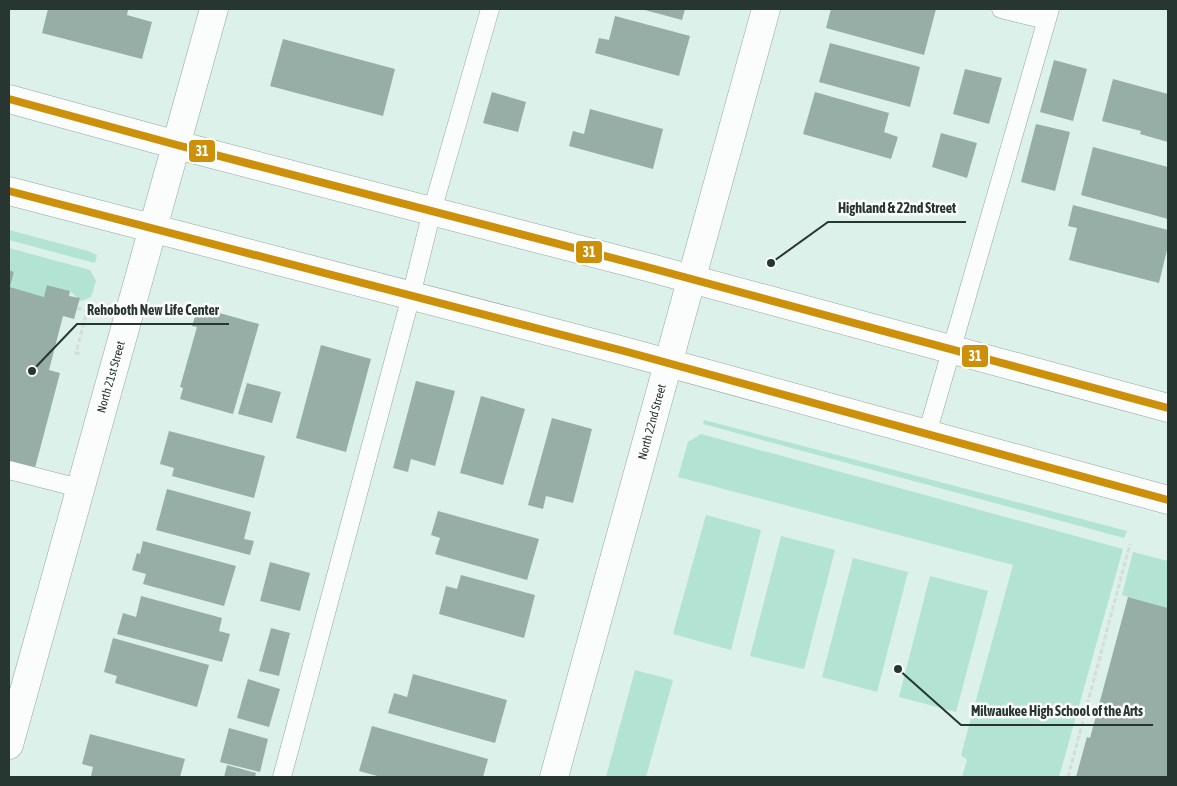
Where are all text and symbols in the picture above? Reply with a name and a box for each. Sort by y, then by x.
line badge: 31 [188,139,216,163]
text: 31 [195,143,209,159]
callout: Highland & 22nd Street [828,193,966,222]
text: Highland & 22nd Street [838,200,956,216]
line badge: 31 [575,240,603,264]
text: 31 [582,244,596,260]
callout: Rehoboth New Life Center [77,295,229,324]
text: Rehoboth New Life Center [87,302,220,318]
street label: North 21st Street [94,339,128,415]
line badge: 31 [961,344,989,368]
text: 31 [968,348,982,364]
street label: North 22nd Street [635,382,669,461]
callout: Milwaukee High School of the Arts [961,696,1153,725]
text: Milwaukee High School of the Arts [971,703,1143,719]

